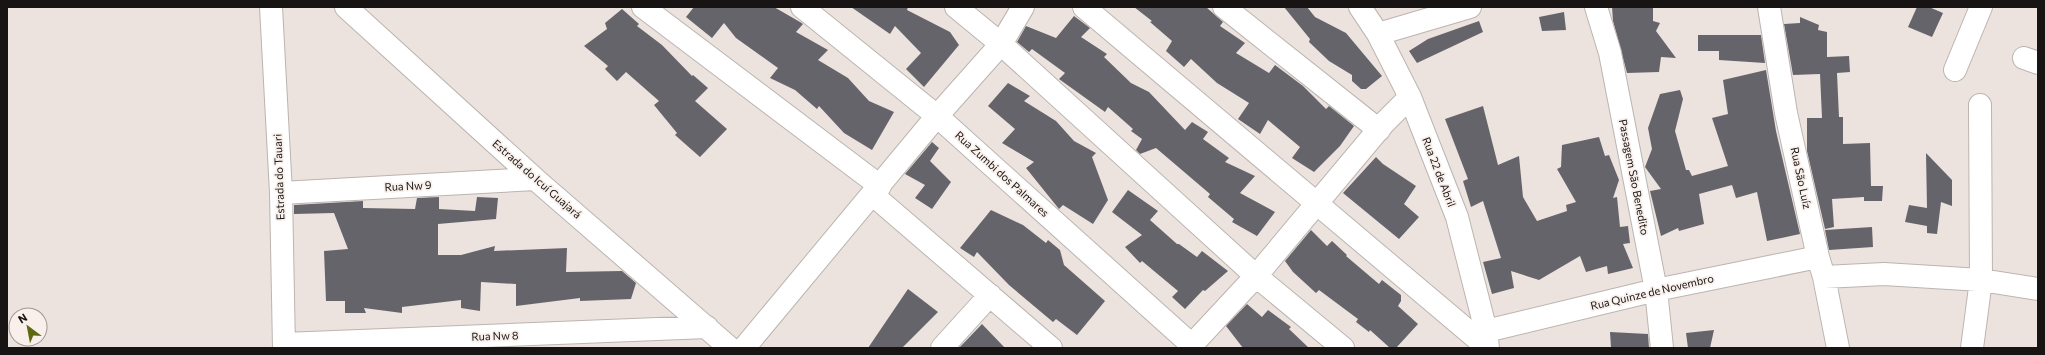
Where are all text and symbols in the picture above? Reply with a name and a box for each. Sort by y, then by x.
street label: Passagem São Benedito [1617,118,1652,236]
street label: Rua Zumbi dos Palmares [953,128,1052,219]
street label: Estrada do Tauari [270,134,287,220]
street label: Rua 22 de Abril [1420,135,1459,209]
street label: Estrada do Icuí Guajará [490,137,584,221]
street label: Rua São Luíz [1789,146,1814,211]
street label: Rua Nw 9 [384,178,432,193]
street label: Rua Quinze de Novembro [1589,271,1715,312]
north arrow [8,307,48,347]
text: N [15,310,29,326]
street label: Rua Nw 8 [471,328,519,343]

